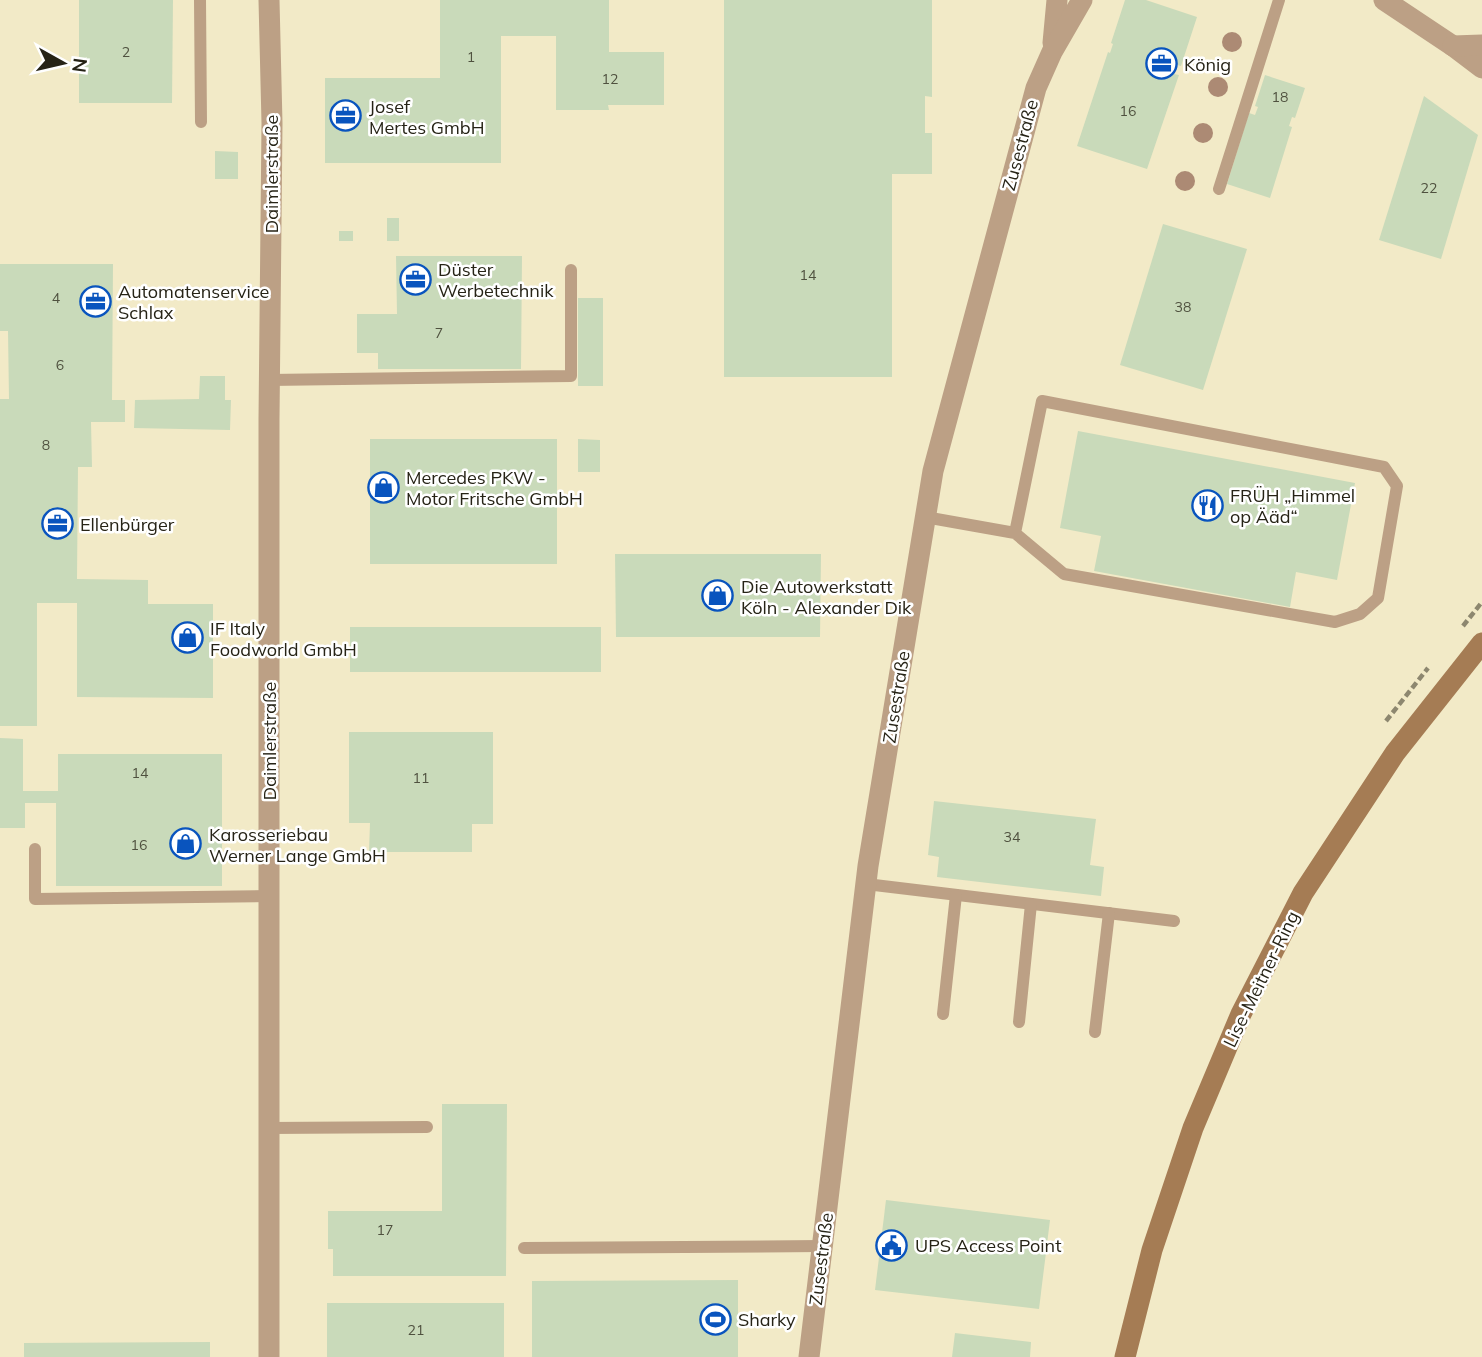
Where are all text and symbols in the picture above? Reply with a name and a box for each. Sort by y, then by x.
north arrow [28,28,98,98]
house number: 2 [122,43,130,61]
office icon: König [1144,47,1178,81]
house number: 1 [467,48,475,66]
place label: König [1184,53,1231,76]
text: N [67,57,93,74]
house number: 12 [602,70,618,88]
house number: 18 [1272,88,1288,106]
place label: Josef Mertes GmbH [369,95,484,139]
street label: Zusestraße [997,97,1043,193]
office icon: Josef Mertes GmbH [329,99,363,133]
house number: 16 [1120,102,1136,120]
street label: Daimlerstraße [260,115,283,233]
house number: 22 [1421,179,1437,197]
place label: Düster Werbetechnik [438,258,554,302]
office icon: Düster Werbetechnik [398,262,432,296]
house number: 14 [800,266,817,284]
place label: Automatenservice Schlax [118,280,269,324]
office icon: Automatenservice Schlax [78,284,112,318]
house number: 4 [52,289,61,307]
house number: 38 [1175,298,1191,316]
house number: 7 [435,324,443,342]
house number: 6 [56,356,64,374]
house number: 8 [42,436,50,454]
place label: Mercedes PKW - Motor Fritsche GmbH [406,466,583,510]
shop icon: Mercedes PKW - Motor Fritsche GmbH [366,470,400,504]
place label: FRÜH „Himmel op Ääd“ [1230,484,1355,528]
restaurant icon: FRÜH „Himmel op Ääd“ [1190,488,1224,522]
office icon: Ellenbürger [40,507,74,541]
place label: Ellenbürger [80,513,175,536]
place label: Die Autowerkstatt Köln - Alexander Dik [741,575,912,619]
shop icon: Die Autowerkstatt Köln - Alexander Dik [701,579,735,613]
place label: IF Italy Foodworld GmbH [210,617,357,661]
shop icon: IF Italy Foodworld GmbH [170,621,204,655]
street label: Zusestraße [877,649,915,745]
street label: Daimlerstraße [258,682,281,800]
house number: 14 [132,764,149,782]
house number: 11 [413,769,429,787]
place label: Karosseriebau Werner Lange GmbH [209,823,386,867]
shop icon: Karosseriebau Werner Lange GmbH [169,827,203,861]
house number: 34 [1004,828,1021,846]
house number: 16 [131,836,147,854]
street label: Lise-Meitner-Ring [1218,907,1304,1051]
street label: Zusestraße [804,1211,838,1307]
house number: 17 [377,1221,393,1239]
public building icon: UPS Access Point [875,1228,909,1262]
place label: UPS Access Point [915,1234,1061,1257]
sports icon: Sharky [698,1302,732,1336]
place label: Sharky [738,1308,796,1331]
house number: 21 [408,1321,424,1339]

